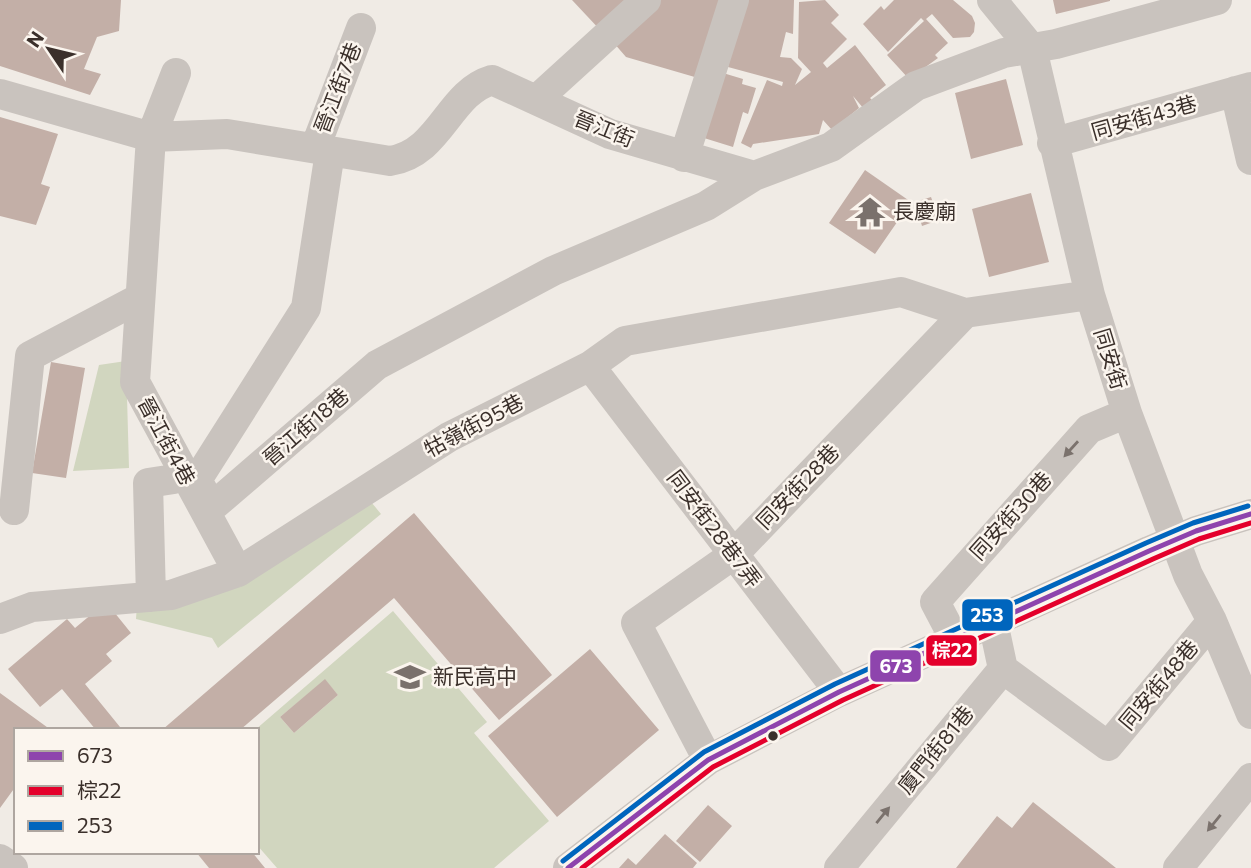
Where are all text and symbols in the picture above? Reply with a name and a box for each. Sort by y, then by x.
north arrow [14,14,84,84]
text: N [21,27,48,51]
street label: 晉江街7巷 [308,39,365,136]
street label: 同安街43巷 [1088,90,1199,144]
street label: 晉江街 [571,104,638,151]
temple icon: 長慶廟 [853,195,887,229]
place label: 長慶廟 [893,198,956,223]
street label: 同安街 [1090,325,1133,392]
street label: 晉江街18巷 [257,382,353,470]
street label: 牯嶺街95巷 [419,388,527,461]
street label: 晉江街4巷 [134,392,201,489]
street label: 同安街28巷 [750,438,844,534]
one-way arrow [1063,440,1079,458]
street label: 同安街28巷7弄 [663,465,767,592]
street label: 同安街30巷 [964,466,1056,564]
line badge: 253 [961,598,1014,632]
text: 253 [971,603,1003,626]
line badge: 棕22 [925,634,978,667]
street label: 同安街48巷 [1113,634,1203,734]
text: 棕22 [932,638,972,661]
line badge: 673 [869,649,922,683]
text: 673 [879,654,913,677]
school or university icon: 新民高中 [393,660,427,694]
place label: 新民高中 [433,663,517,688]
street label: 廈門街81巷 [892,700,978,798]
legend [14,728,259,854]
unlabelled marker [766,729,780,743]
text: 673 [77,742,113,767]
text: 棕22 [77,777,121,802]
one-way arrow [875,807,890,825]
text: 253 [77,812,113,837]
one-way arrow [1207,813,1222,831]

